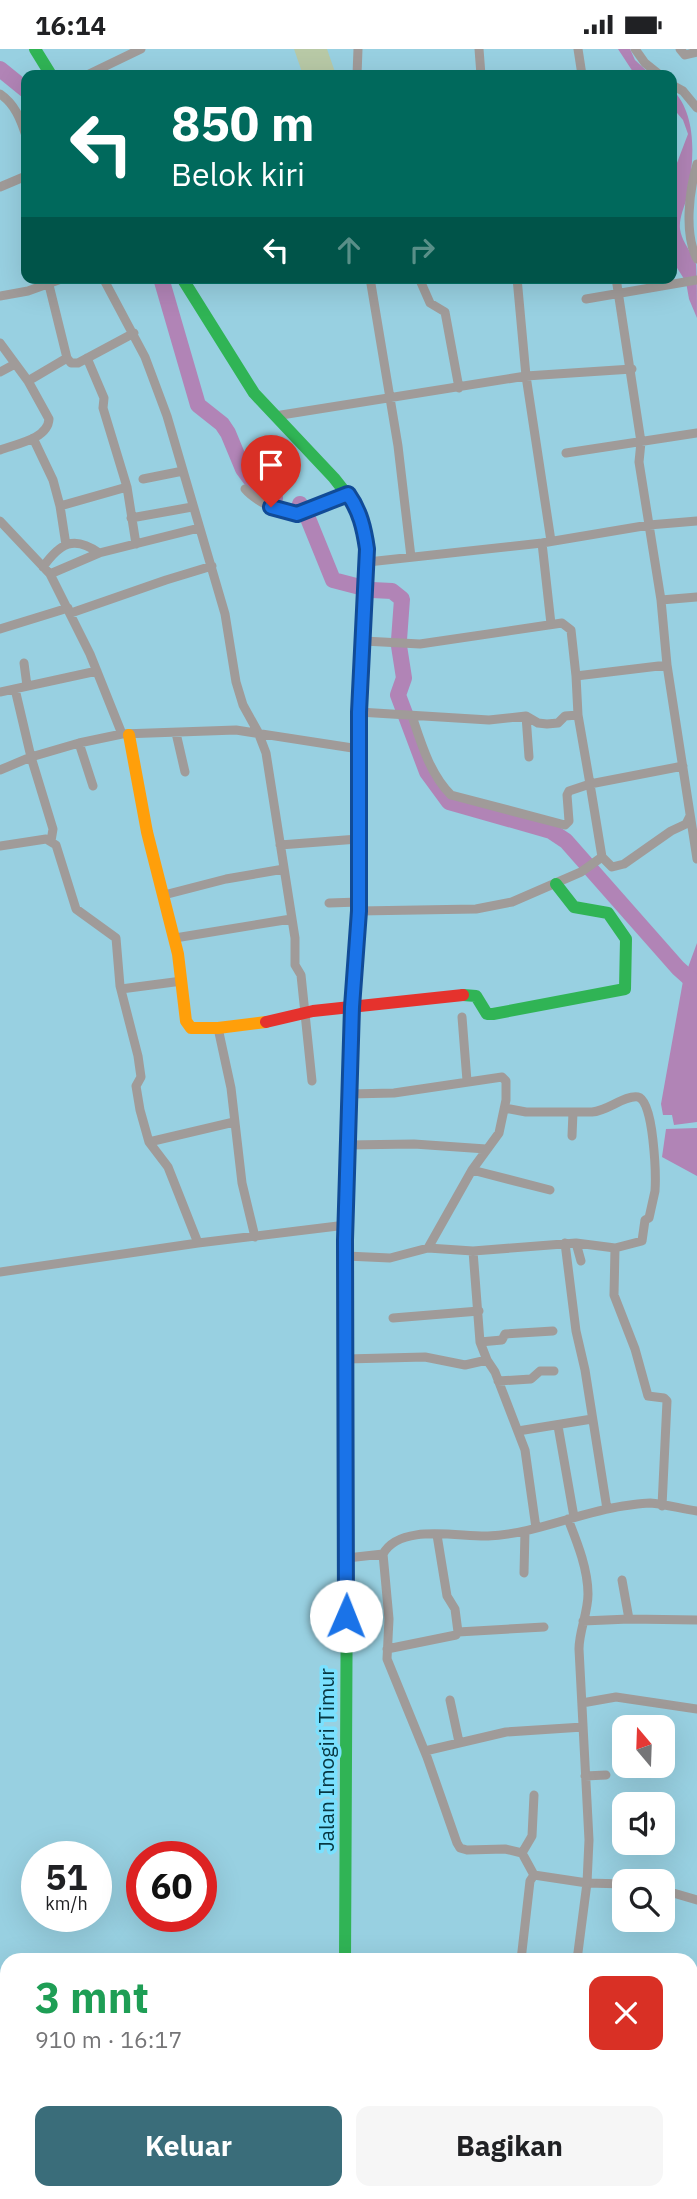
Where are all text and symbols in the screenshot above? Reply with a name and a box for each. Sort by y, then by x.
text: 16:14 [35,8,106,42]
text: 850 m [171,91,315,154]
icon: left [56,98,147,189]
text: Belok kiri [171,153,305,195]
icon: left [257,231,295,269]
icon: ahead [330,231,368,269]
icon: right [403,231,441,269]
pin [241,435,301,507]
icon: arrive [252,446,290,484]
position arrow [309,1579,383,1653]
street label: Jalan Imogiri Timur [312,1668,340,1852]
north arrow [612,1715,676,1778]
map controls [612,1715,675,1932]
button: sound [612,1792,675,1855]
speed limit sign: 60 [126,1841,217,1932]
text: 51 [45,1854,88,1900]
button: search [612,1869,675,1932]
text: km/h [45,1892,88,1915]
text: 3 mnt [35,1970,149,2025]
button: close [589,1976,663,2050]
text: 910 m · 16:17 [35,2024,182,2054]
button: Keluar [35,2106,342,2186]
button: Bagikan [356,2106,663,2186]

